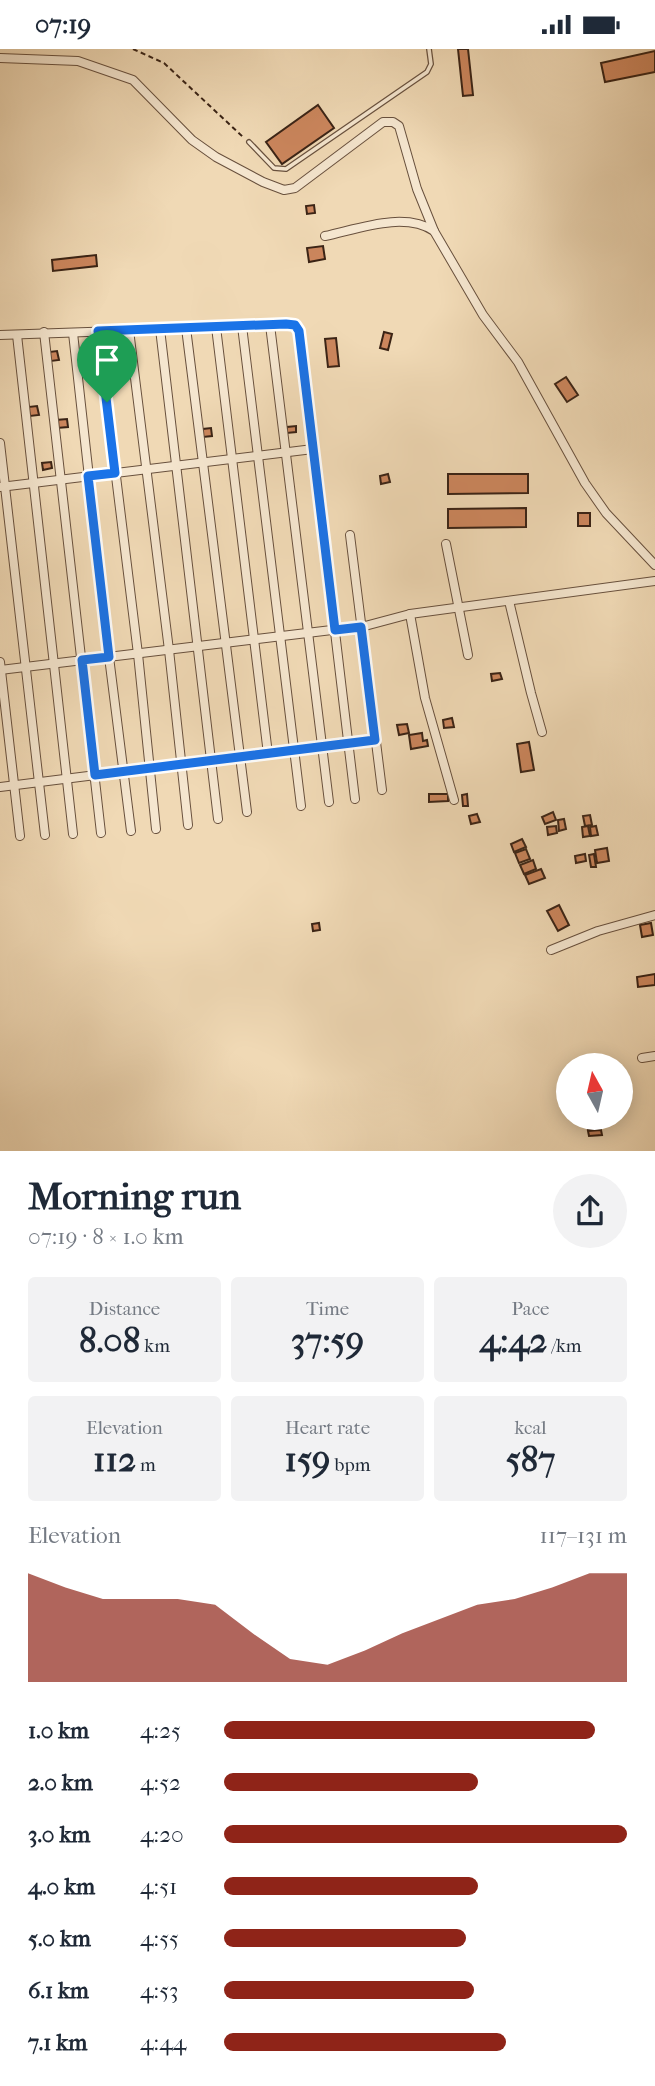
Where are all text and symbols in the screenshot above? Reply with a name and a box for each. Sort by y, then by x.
text: 07:19 [35,9,91,40]
pin [77,330,137,402]
icon: arrive [88,341,126,379]
north arrow [556,1053,634,1131]
map controls [556,1053,633,1130]
text: Morning run [28,1174,241,1219]
button: share [553,1174,627,1248]
text: 07:19 · 8 × 1.0 km [28,1223,184,1250]
text: Distance [89,1298,160,1320]
text: Time [306,1298,349,1320]
text: Pace [512,1298,549,1320]
text: 8.08 [79,1320,140,1361]
text: 37:59 [291,1320,364,1361]
text: 4:42 [479,1320,547,1361]
text: km [140,1335,170,1357]
text: /km [547,1335,582,1357]
text: Elevation [86,1417,163,1439]
text: Heart rate [285,1417,370,1439]
text: kcal [515,1417,546,1439]
text: 112 [93,1439,136,1480]
text: 159 [285,1439,330,1480]
text: 587 [506,1439,555,1480]
text: m [136,1454,156,1476]
text: bpm [330,1454,370,1476]
text: Elevation [28,1522,121,1549]
text: 117–131 m [540,1522,627,1549]
text: 1.0 km [28,1717,89,1744]
text: 4:25 [140,1717,181,1744]
text: 2.0 km [28,1769,93,1796]
text: 4:52 [140,1769,181,1796]
text: 3.0 km [28,1821,90,1848]
text: 4:20 [140,1821,184,1848]
text: 4.0 km [28,1873,95,1900]
text: 4:51 [140,1873,177,1900]
text: 5.0 km [28,1925,91,1952]
text: 4:55 [140,1925,179,1952]
text: 6.1 km [28,1977,89,2004]
text: 4:53 [140,1977,179,2004]
text: 7.1 km [28,2029,87,2056]
text: 4:44 [140,2029,186,2056]

